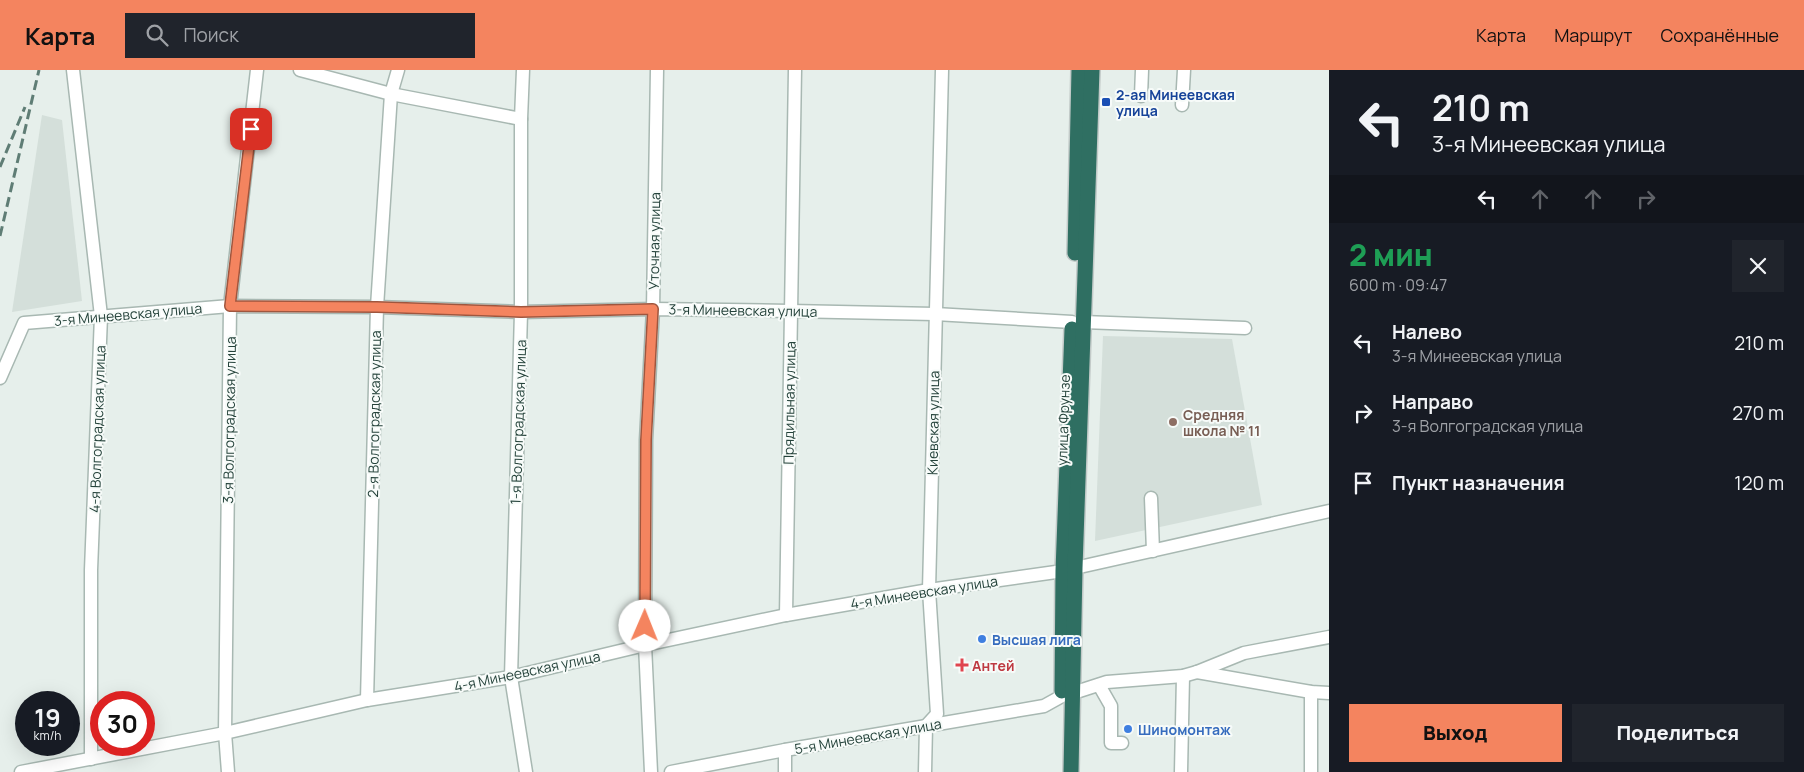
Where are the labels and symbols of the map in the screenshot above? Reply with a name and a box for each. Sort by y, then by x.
place label: 2-ая Минеевская улица [1116,85,1235,120]
marker: 2-ая Минеевская улица [1100,96,1112,108]
pin [230,108,272,150]
street label: Уточная улица [644,192,664,290]
street label: 3-я Минеевская улица [53,298,203,330]
street label: 3-я Минеевская улица [669,299,817,321]
street label: 2-я Волгоградская улица [363,330,385,498]
street label: 3-я Волгоградская улица [218,336,240,504]
street label: 1-я Волгоградская улица [506,339,530,505]
street label: Прядильная улица [778,341,800,465]
street label: 4-я Волгоградская улица [85,345,109,513]
street label: Киевская улица [923,371,943,475]
street label: улица Фрунзе [1052,374,1074,466]
place label: Средняя школа № 11 [1183,405,1260,440]
marker: Средняя школа № 11 [1167,416,1179,428]
street label: 4-я Минеевская улица [849,571,999,613]
position arrow [618,599,670,651]
place label: Высшая лига [992,630,1081,649]
marker: Высшая лига [976,633,988,645]
street label: 4-я Минеевская улица [452,646,602,696]
place label: Антей [972,656,1014,675]
marker: Антей [956,659,968,671]
speed limit sign: 30 [90,691,155,756]
street label: 5-я Минеевская улица [793,714,943,758]
place label: Шиномонтаж [1138,720,1231,739]
marker: Шиномонтаж [1122,723,1134,735]

